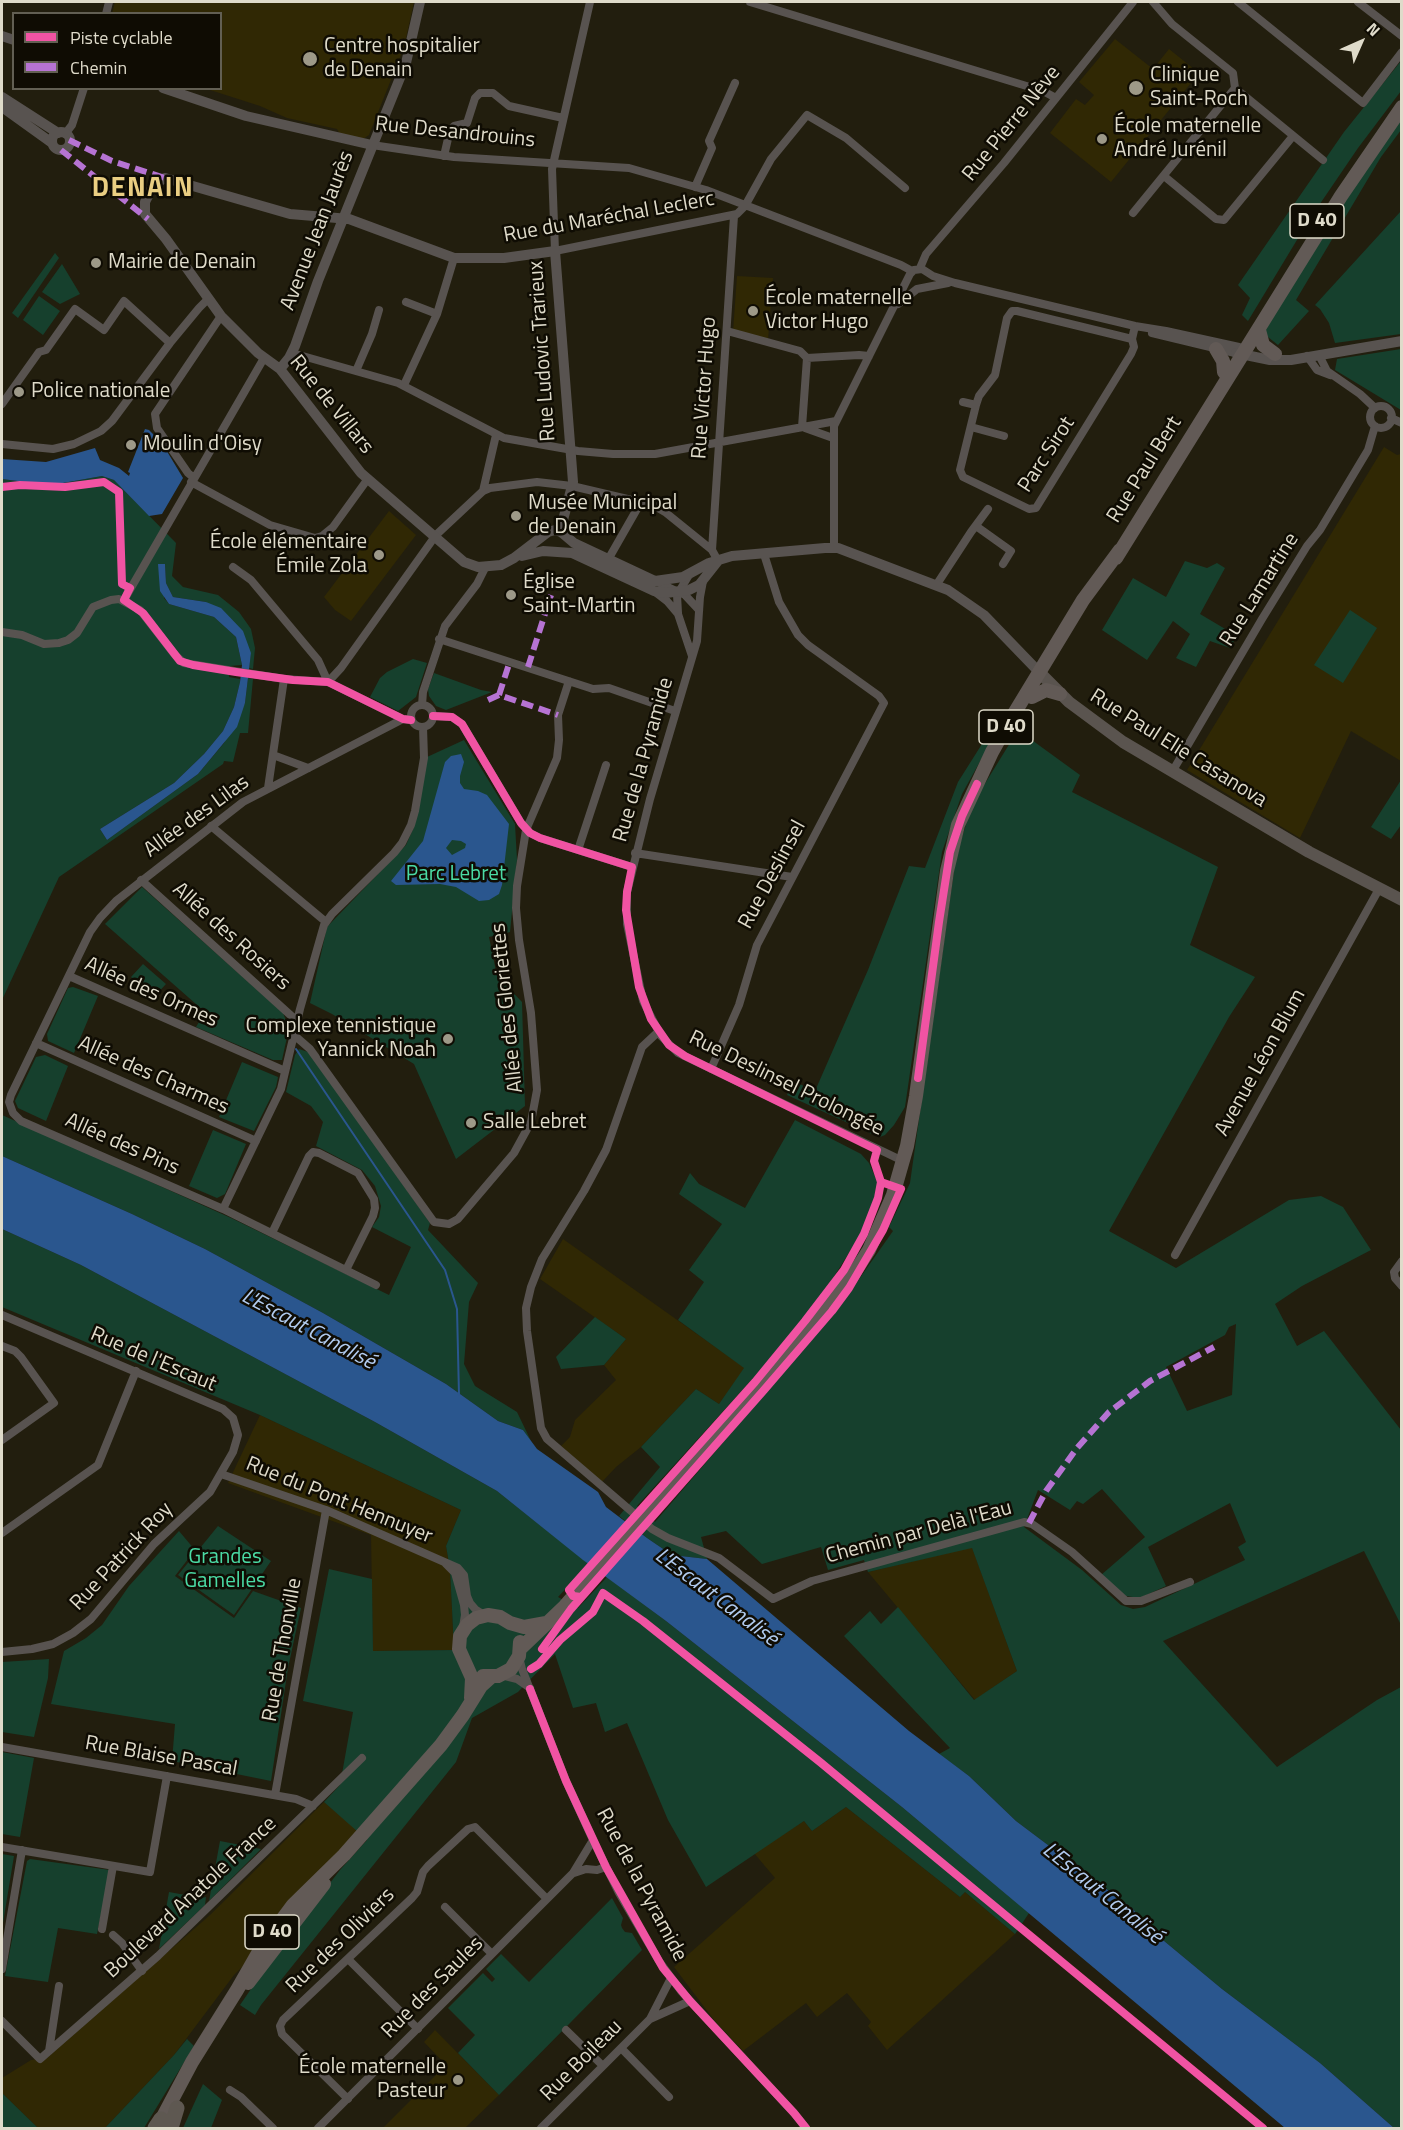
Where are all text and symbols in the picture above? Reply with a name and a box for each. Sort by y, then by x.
legend [12,12,222,90]
north arrow [1331,12,1391,72]
text: N [1361,17,1386,42]
text: Piste cyclable [70,24,172,51]
place label: Centre hospitalier de Denain [324,34,480,84]
marker: Centre hospitalier de Denain [301,50,319,68]
text: Chemin [70,54,127,81]
street label: Rue Pierre Nève [958,61,1066,187]
place label: Clinique Saint-Roch [1150,63,1248,113]
marker: Clinique Saint-Roch [1127,79,1145,97]
street label: Rue Desandrouins [374,112,536,154]
place label: École maternelle André Jurénil [1114,114,1261,164]
marker: École maternelle André Jurénil [1095,132,1109,146]
street label: Avenue Jean Jaurès [276,148,360,314]
district label: DENAIN [92,173,194,205]
street label: Rue du Maréchal Leclerc [502,187,716,249]
road number: D 40 [1290,204,1344,238]
place label: Mairie de Denain [108,250,256,276]
marker: Mairie de Denain [89,256,103,270]
street label: Rue Ludovic Trarieux [524,260,562,442]
place label: École maternelle Victor Hugo [765,286,912,336]
marker: École maternelle Victor Hugo [746,304,760,318]
street label: Rue Victor Hugo [687,316,723,460]
street label: Rue de Villars [284,351,378,459]
place label: Police nationale [31,379,170,405]
marker: Police nationale [12,385,26,399]
street label: Parc Sirot [1013,412,1081,498]
street label: Rue Paul Bert [1102,412,1188,528]
place label: Moulin d'Oisy [143,432,262,458]
marker: Moulin d'Oisy [124,438,138,452]
place label: Musée Municipal de Denain [528,491,677,541]
marker: Musée Municipal de Denain [509,509,523,523]
street label: Rue Lamartine [1215,529,1305,651]
place label: École élémentaire Émile Zola [210,530,367,580]
marker: École élémentaire Émile Zola [372,548,386,562]
place label: Église Saint-Martin [523,570,635,620]
marker: Église Saint-Martin [504,588,518,602]
street label: Rue de la Pyramide [608,675,680,845]
street label: Rue Paul Elie Casanova [1085,684,1271,814]
road number: D 40 [979,710,1033,744]
street label: Allée des Lilas [139,770,255,864]
street label: Rue Deslinsel [734,816,812,934]
park label: Parc Lebret [406,862,506,888]
street label: Allée des Rosiers [167,877,295,997]
street label: Allée des Gloriettes [487,922,529,1094]
street label: Allée des Ormes [80,952,222,1034]
street label: Avenue Léon Blum [1210,985,1312,1141]
place label: Complexe tennistique Yannick Noah [246,1014,436,1064]
street label: Rue Deslinsel Prolongée [685,1026,887,1142]
street label: Allée des Charmes [74,1031,232,1121]
marker: Complexe tennistique Yannick Noah [441,1032,455,1046]
street label: Allée des Pins [61,1109,183,1181]
place label: Salle Lebret [483,1110,586,1136]
marker: Salle Lebret [464,1116,478,1130]
water label: L'Escaut Canalisé [237,1284,379,1376]
street label: Rue de l'Escaut [86,1322,220,1398]
street label: Rue du Pont Hennuyer [242,1452,436,1550]
street label: Chemin par Delà l'Eau [823,1496,1015,1570]
street label: Rue Patrick Roy [65,1498,179,1616]
water label: L'Escaut Canalisé [649,1543,783,1653]
park label: Grandes Gamelles [184,1545,266,1595]
street label: Rue de Thonville [258,1576,308,1724]
street label: Rue Blaise Pascal [83,1731,239,1783]
street label: Rue de la Pyramide [590,1804,692,1966]
street label: Boulevard Anatole France [100,1812,282,1984]
water label: L'Escaut Canalisé [1037,1837,1167,1951]
street label: Rue des Oliviers [282,1883,400,1999]
road number: D 40 [245,1915,299,1949]
street label: Rue des Saules [377,1932,489,2044]
street label: Rue Boileau [536,2015,628,2107]
place label: École maternelle Pasteur [299,2055,446,2105]
marker: École maternelle Pasteur [451,2073,465,2087]

